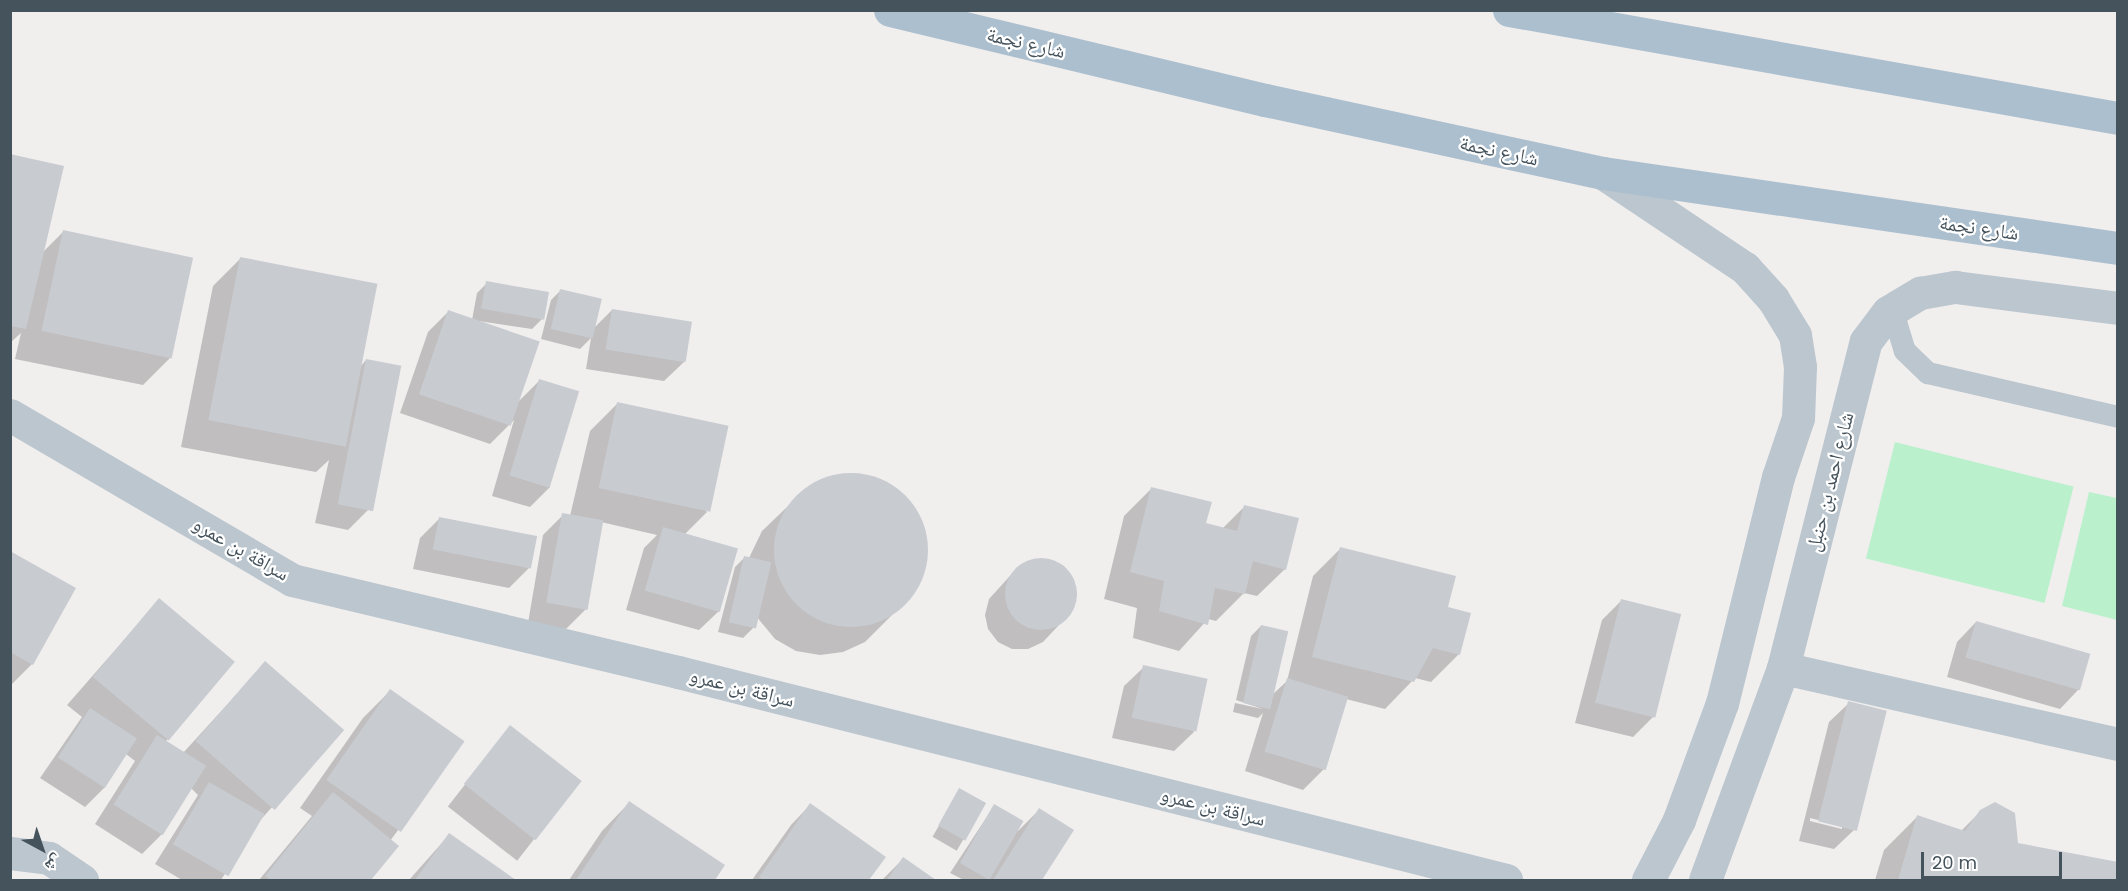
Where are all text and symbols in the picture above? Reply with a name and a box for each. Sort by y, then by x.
street label: شارع نجمة [985,22,1067,64]
street label: شارع نجمة [1458,131,1540,171]
street label: شارع نجمة [1938,211,2020,245]
street label: شارع احمد بن حنبل [1801,410,1859,554]
street label: سراقة بن عمرو [189,512,293,586]
street label: سراقة بن عمرو [687,663,797,713]
street label: سراقة بن عمرو [1158,782,1268,832]
north arrow [12,819,72,879]
scale bar [1924,840,2065,878]
text: ش [40,849,68,877]
text: 20 m [1932,850,1977,875]

